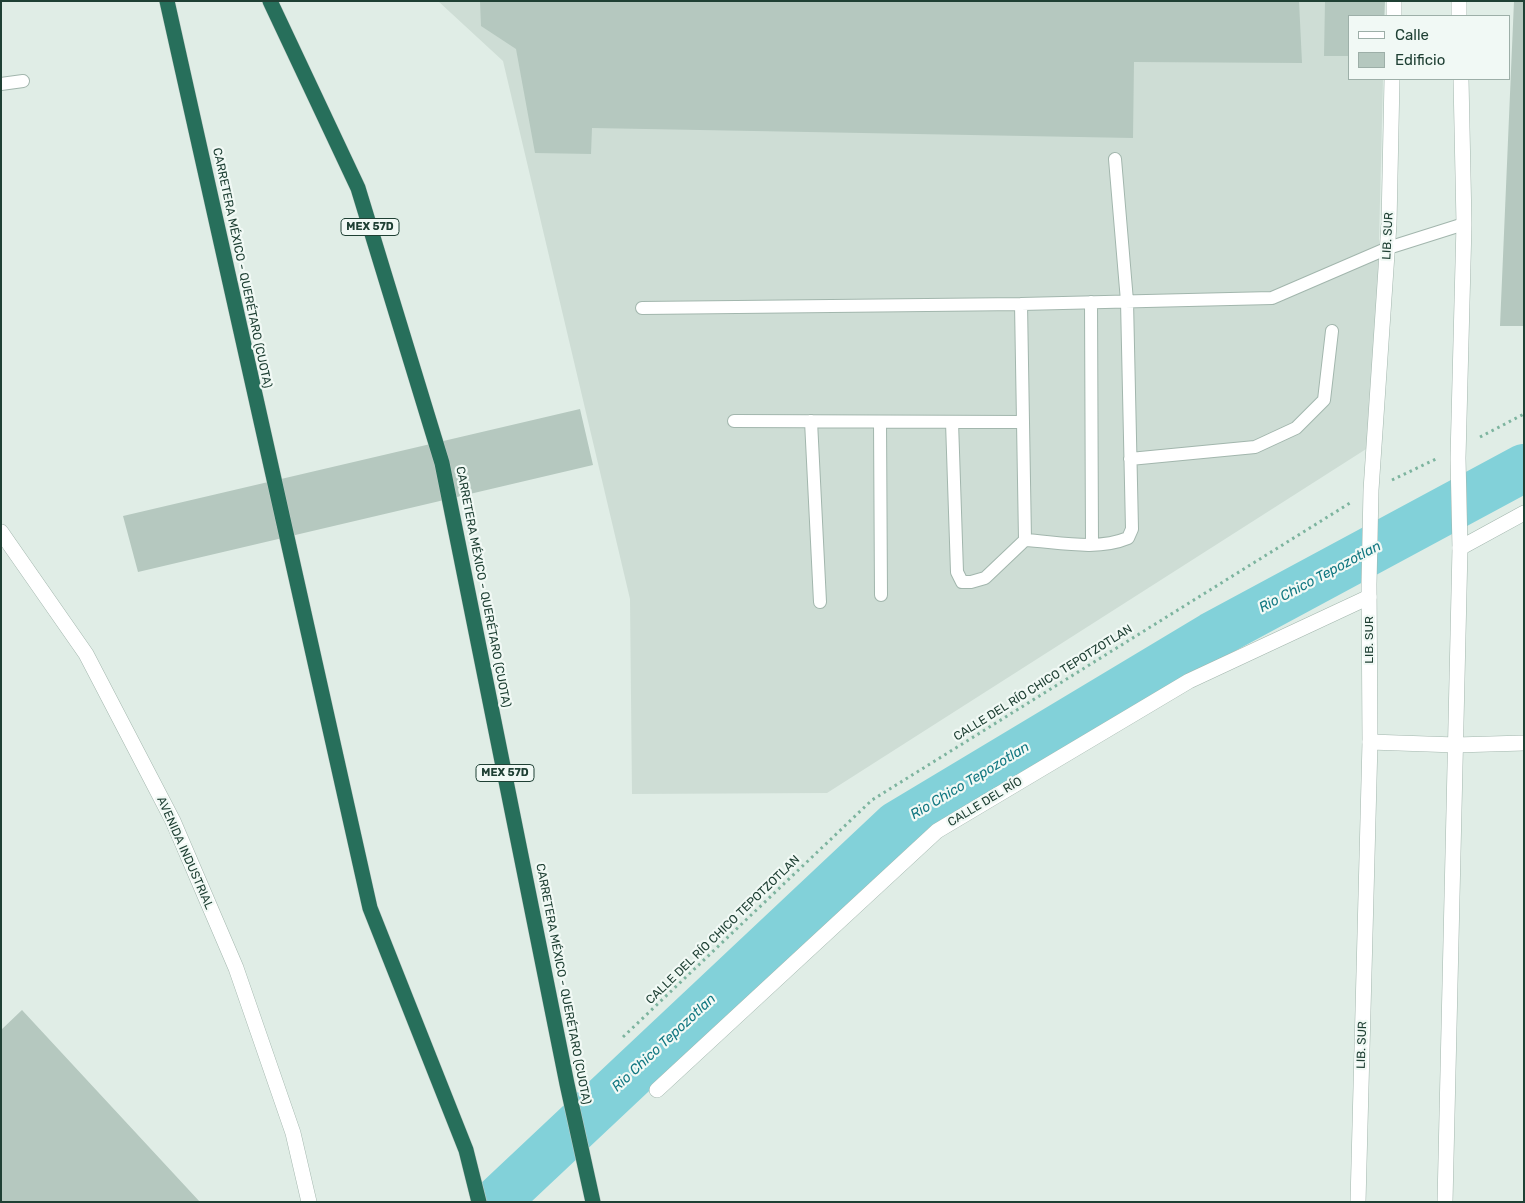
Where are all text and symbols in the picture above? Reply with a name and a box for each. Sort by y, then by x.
legend [1348,15,1510,80]
text: Calle [1395,26,1429,44]
text: Edificio [1395,51,1445,69]
street label: CARRETERA MÉXICO - QUERÉTARO (CUOTA) [209,147,275,389]
street label: LIB. SUR [1380,212,1396,260]
road number: MEX 57D [341,218,399,236]
street label: CARRETERA MÉXICO - QUERÉTARO (CUOTA) [453,465,513,709]
water label: Rio Chico Tepozotlan [1256,538,1384,616]
street label: LIB. SUR [1363,616,1377,664]
street label: CALLE DEL RÍO CHICO TEPOTZOTLAN [951,622,1135,744]
water label: Rio Chico Tepozotlan [907,739,1033,823]
road number: MEX 57D [476,764,534,781]
street label: CALLE DEL RÍO [945,774,1025,830]
street label: AVENIDA INDUSTRIAL [154,794,216,912]
street label: CALLE DEL RÍO CHICO TEPOTZOTLAN [643,853,803,1007]
street label: CARRETERA MÉXICO - QUERÉTARO (CUOTA) [533,862,593,1106]
water label: Rio Chico Tepozotlan [609,991,719,1095]
street label: LIB. SUR [1354,1021,1370,1069]

